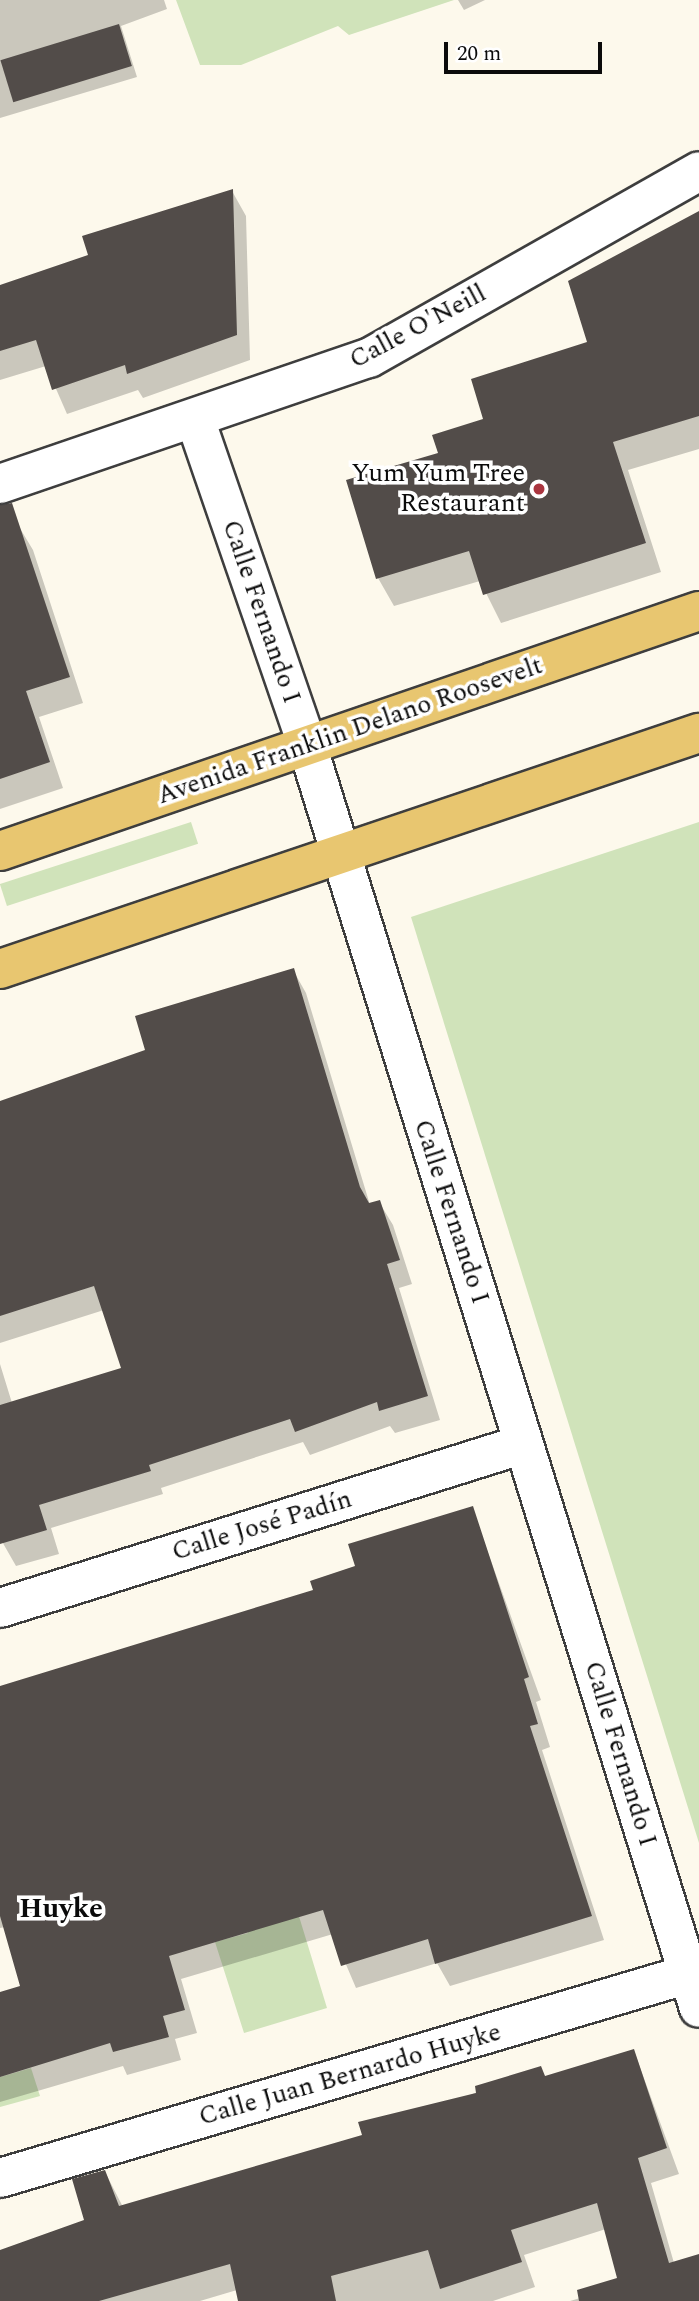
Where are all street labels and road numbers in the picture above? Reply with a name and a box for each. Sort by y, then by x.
street label: Calle O'Neill [344,278,492,376]
street label: Calle Fernando I [215,516,307,708]
street label: Avenida Franklin Delano Roosevelt [153,650,547,812]
street label: Calle Fernando I [407,1116,495,1308]
street label: Calle José Padín [168,1484,356,1568]
street label: Calle Fernando I [577,1658,663,1850]
street label: Calle Juan Bernardo Huyke [195,2017,505,2133]

